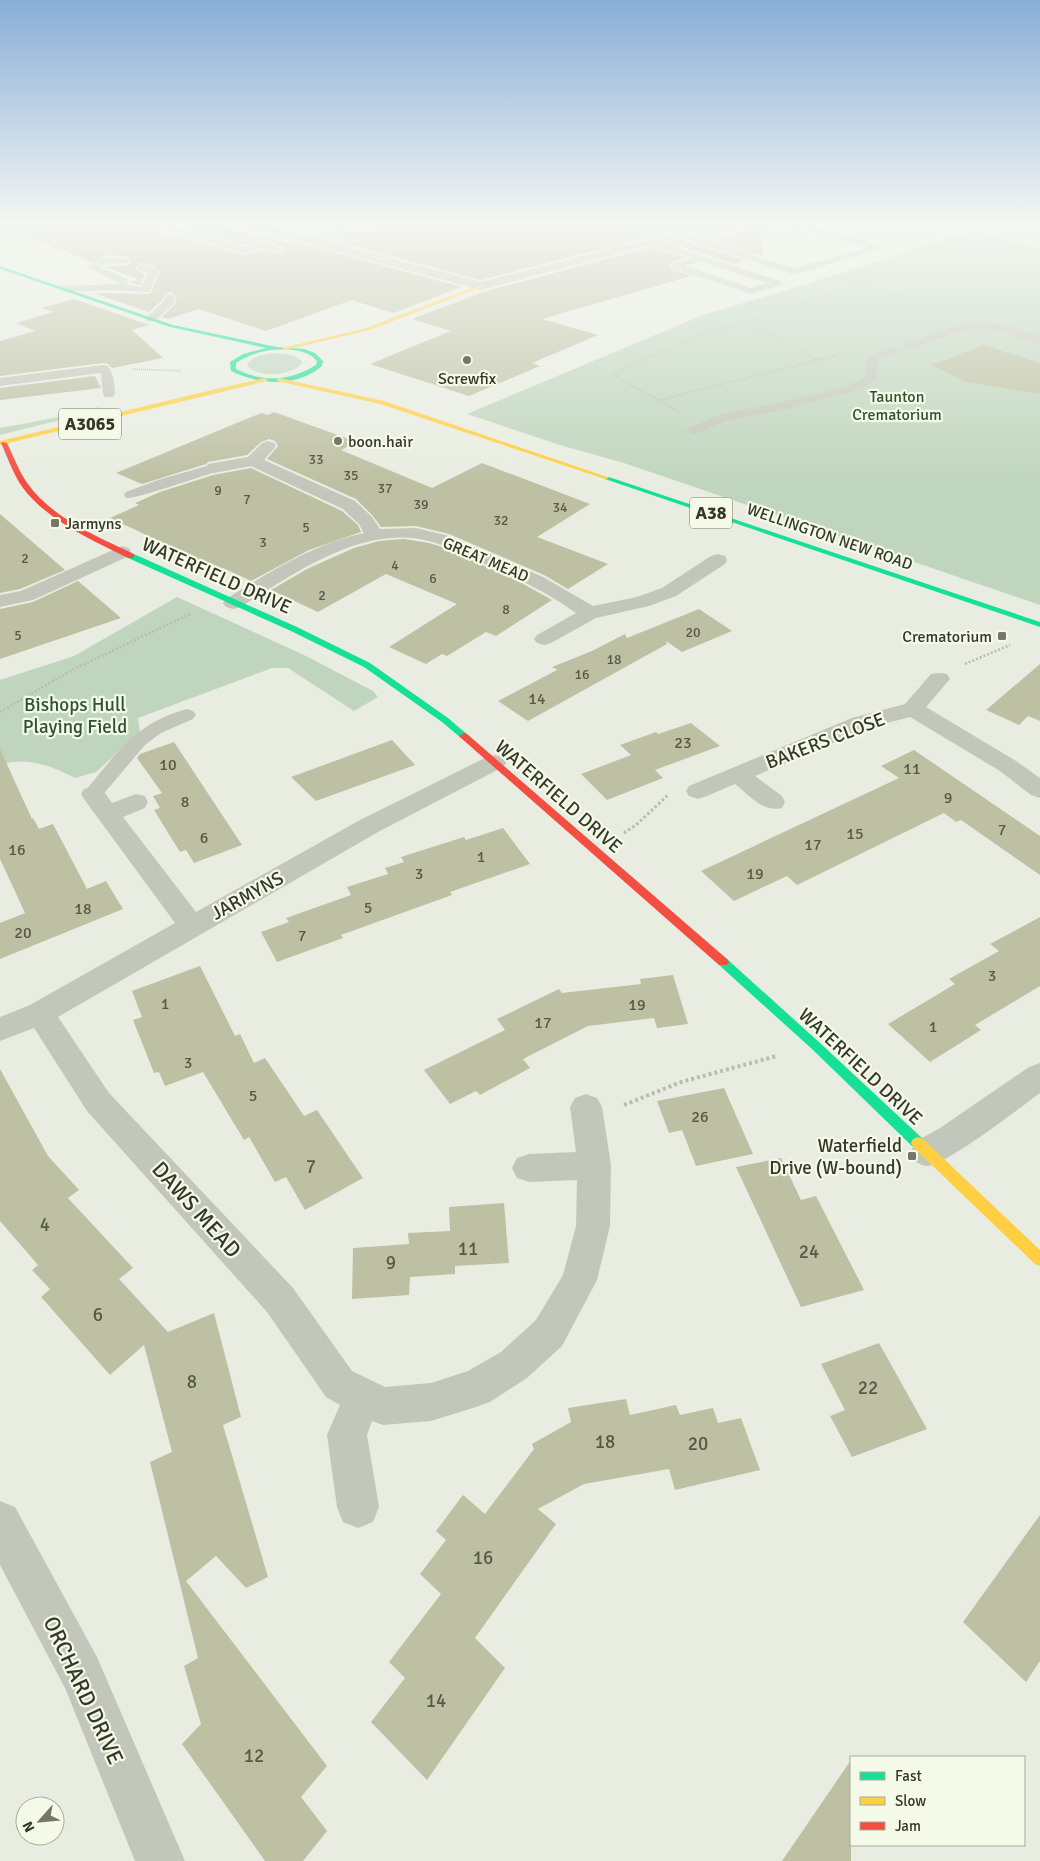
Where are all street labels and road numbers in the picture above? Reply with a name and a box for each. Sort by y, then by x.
road number: A3065 [59,408,121,439]
road number: A38 [690,498,732,528]
street label: WELLINGTON NEW ROAD [744,499,915,575]
street label: WATERFIELD DRIVE [138,532,295,620]
street label: GREAT MEAD [440,533,532,587]
street label: BAKERS CLOSE [762,707,888,775]
street label: WATERFIELD DRIVE [490,735,627,859]
street label: JARMYNS [207,866,288,926]
street label: WATERFIELD DRIVE [793,1003,927,1130]
street label: DAWS MEAD [146,1156,247,1263]
street label: ORCHARD DRIVE [37,1612,130,1769]

